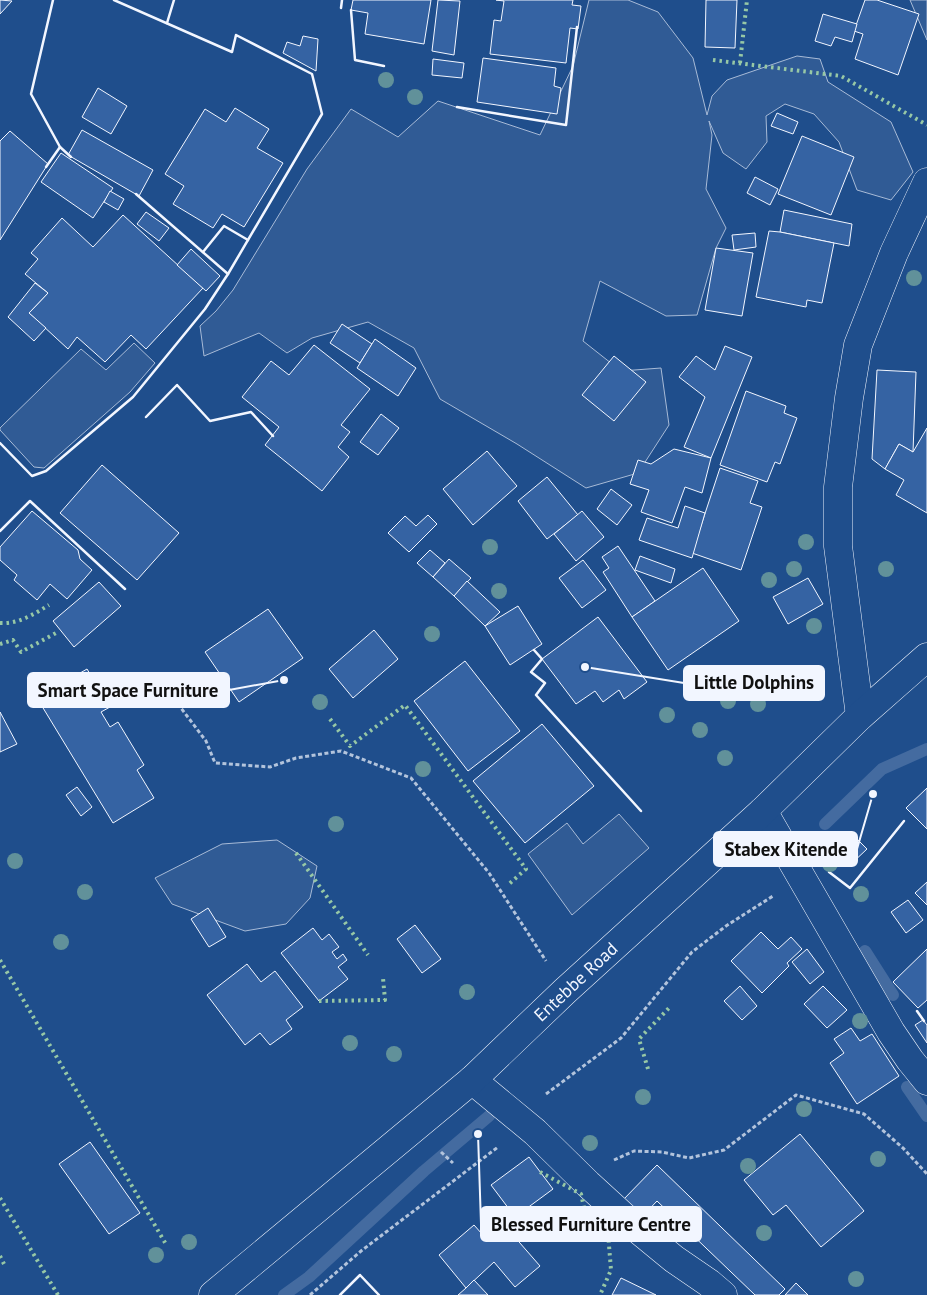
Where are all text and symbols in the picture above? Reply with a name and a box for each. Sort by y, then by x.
callout: Little Dolphins [684,666,824,700]
text: Little Dolphins [694,670,814,694]
callout: Smart Space Furniture [28,673,229,707]
text: Smart Space Furniture [38,678,218,702]
callout: Stabex Kitende [714,832,857,866]
text: Stabex Kitende [724,837,848,861]
street label: Entebbe Road [529,937,622,1026]
callout: Blessed Furniture Centre [481,1207,701,1241]
text: Blessed Furniture Centre [491,1212,691,1236]

